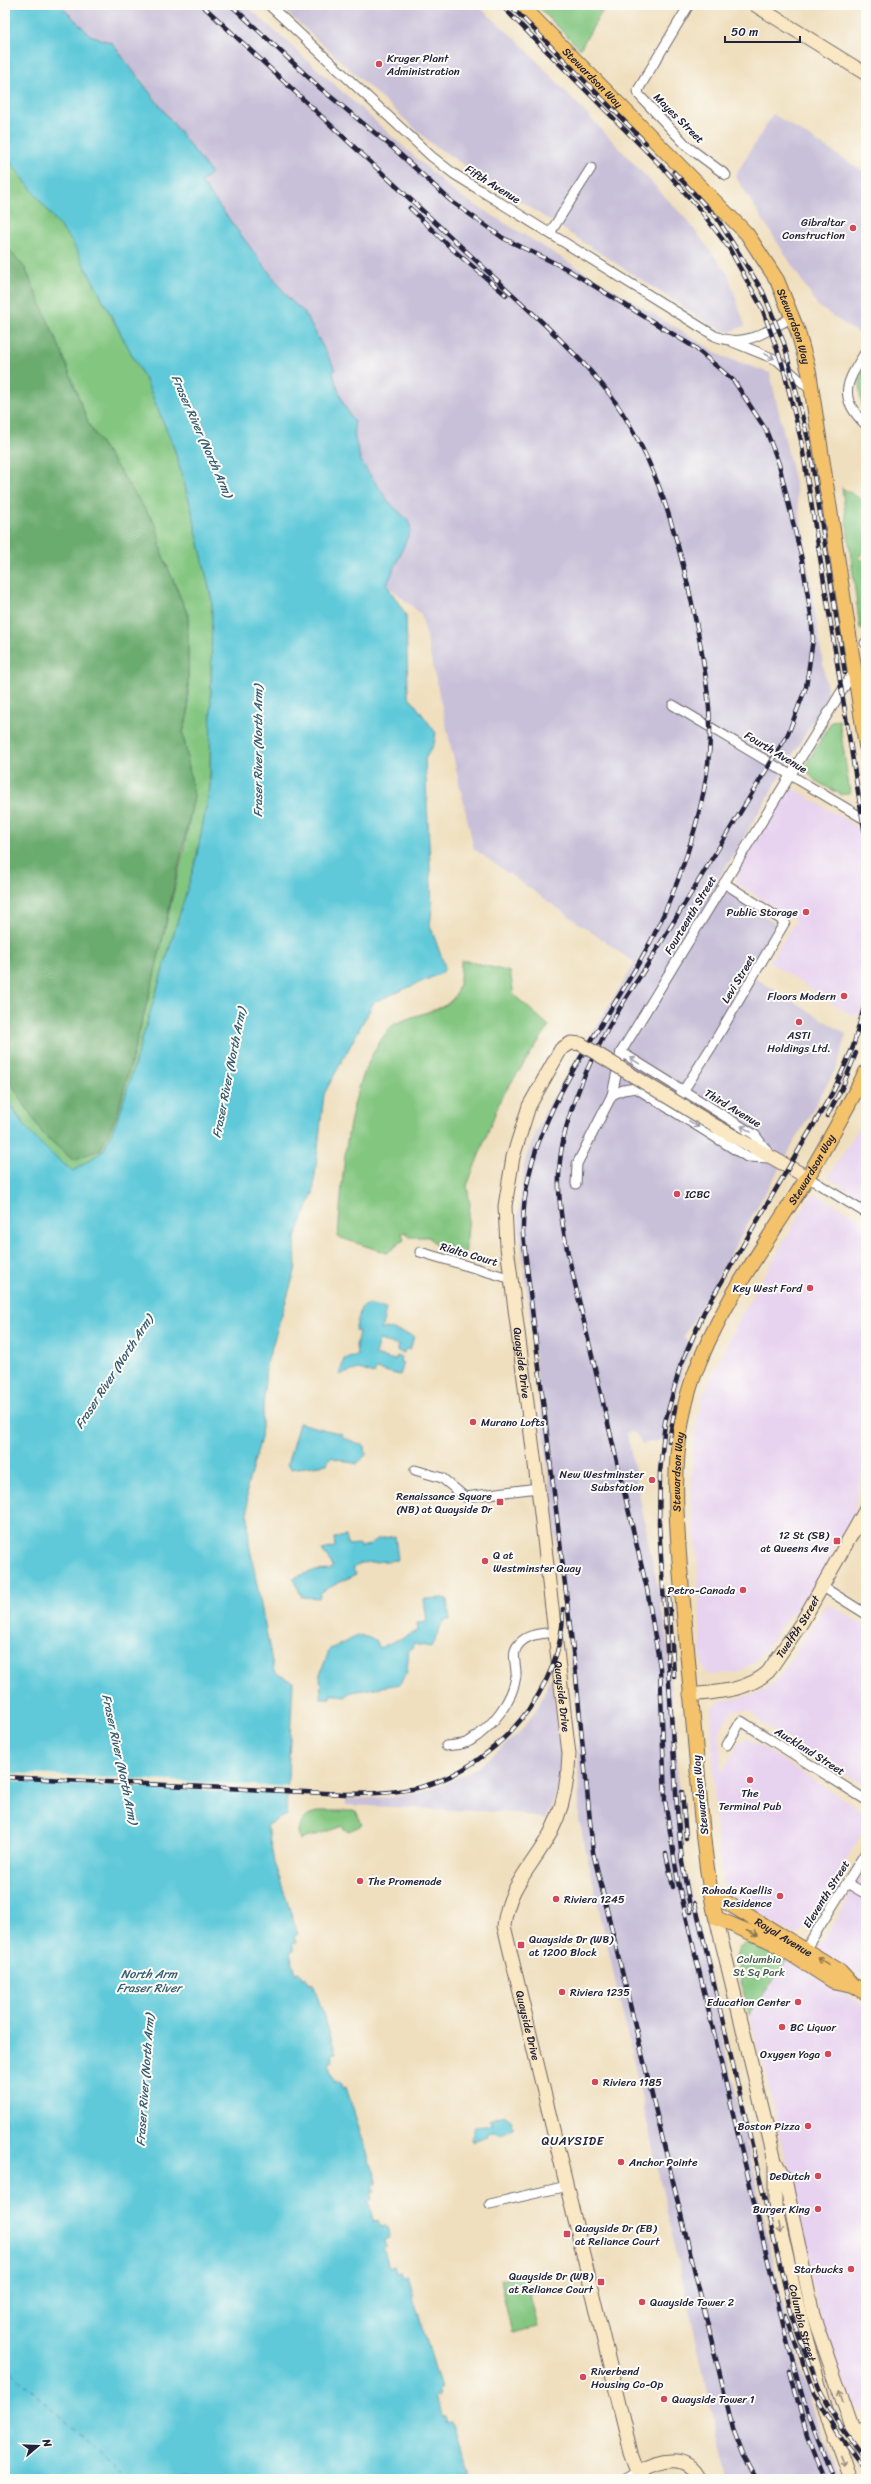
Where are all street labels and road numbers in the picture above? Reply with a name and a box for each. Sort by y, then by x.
street label: Stewardson Way [557,43,627,113]
street label: Mayes Street [649,89,709,148]
street label: Fifth Avenue [461,160,525,209]
street label: Stewardson Way [771,285,816,367]
street label: Fourth Avenue [741,726,811,779]
street label: Fourteenth Street [659,872,722,958]
street label: Levi Street [716,951,761,1007]
street label: Third Avenue [701,1084,765,1133]
street label: Stewardson Way [783,1130,841,1209]
street label: Rialto Court [438,1237,500,1272]
street label: Quayside Drive [507,1326,535,1400]
street label: Stewardson Way [667,1431,690,1512]
street label: Twelfth Street [771,1591,826,1662]
street label: Quayside Drive [548,1660,575,1734]
street label: Auckland Street [770,1722,849,1781]
street label: Stewardson Way [687,1754,714,1836]
street label: Eleventh Street [798,1856,855,1932]
street label: Royal Avenue [751,1913,816,1962]
street label: Quayside Drive [510,1988,545,2063]
street label: Columbia Street [783,2282,821,2364]

